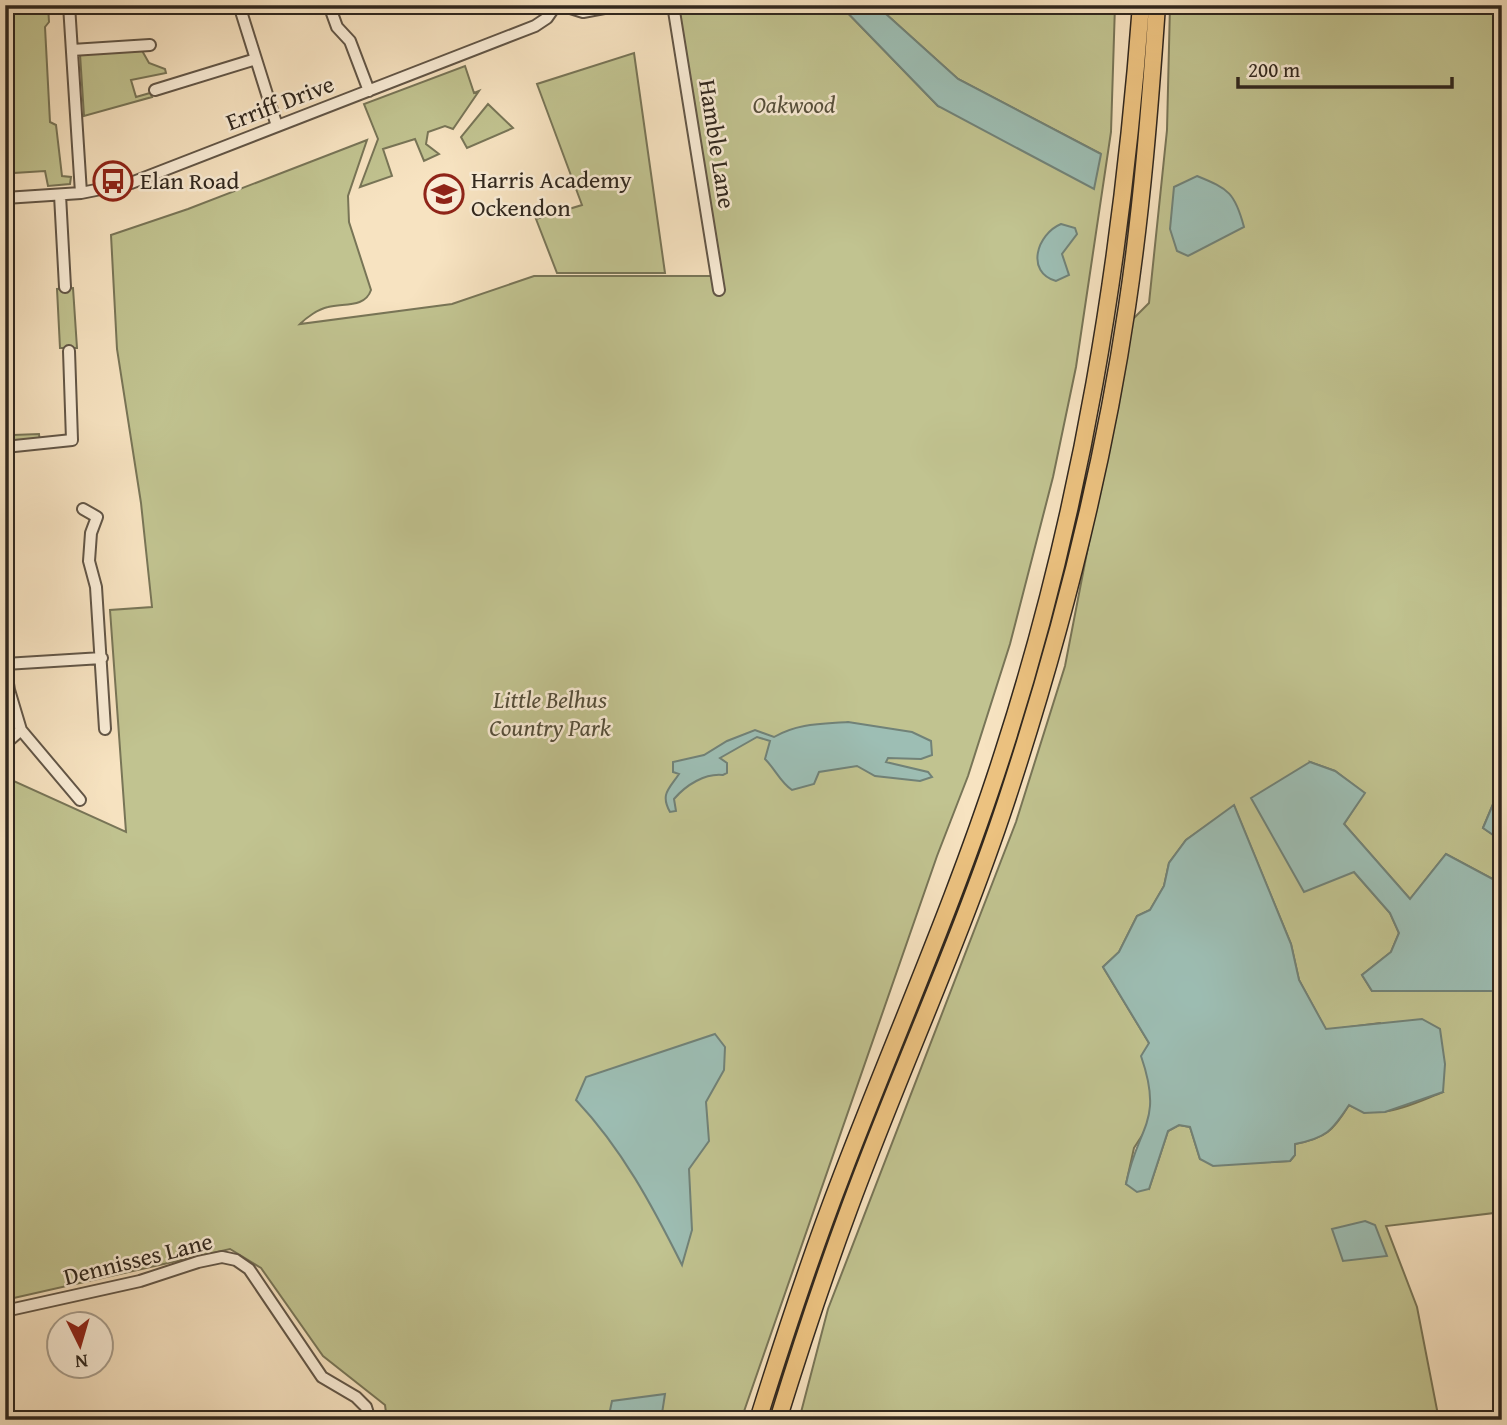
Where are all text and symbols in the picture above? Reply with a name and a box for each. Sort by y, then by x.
scale bar [1238,46,1451,90]
text: 200 m [1248,54,1300,85]
street label: Erriff Drive [221,66,339,139]
street label: Hamble Lane [690,77,745,211]
park label: Oakwood [753,87,836,122]
bus stop icon: Elan Road [92,160,134,202]
place label: Harris Academy Ockendon [471,162,632,225]
place label: Elan Road [140,163,239,198]
school or university icon: Harris Academy Ockendon [423,173,465,215]
park label: Little Belhus Country Park [489,682,611,745]
street label: Dennisses Lane [60,1223,216,1294]
north arrow [46,1310,116,1380]
text: N [74,1347,89,1376]

